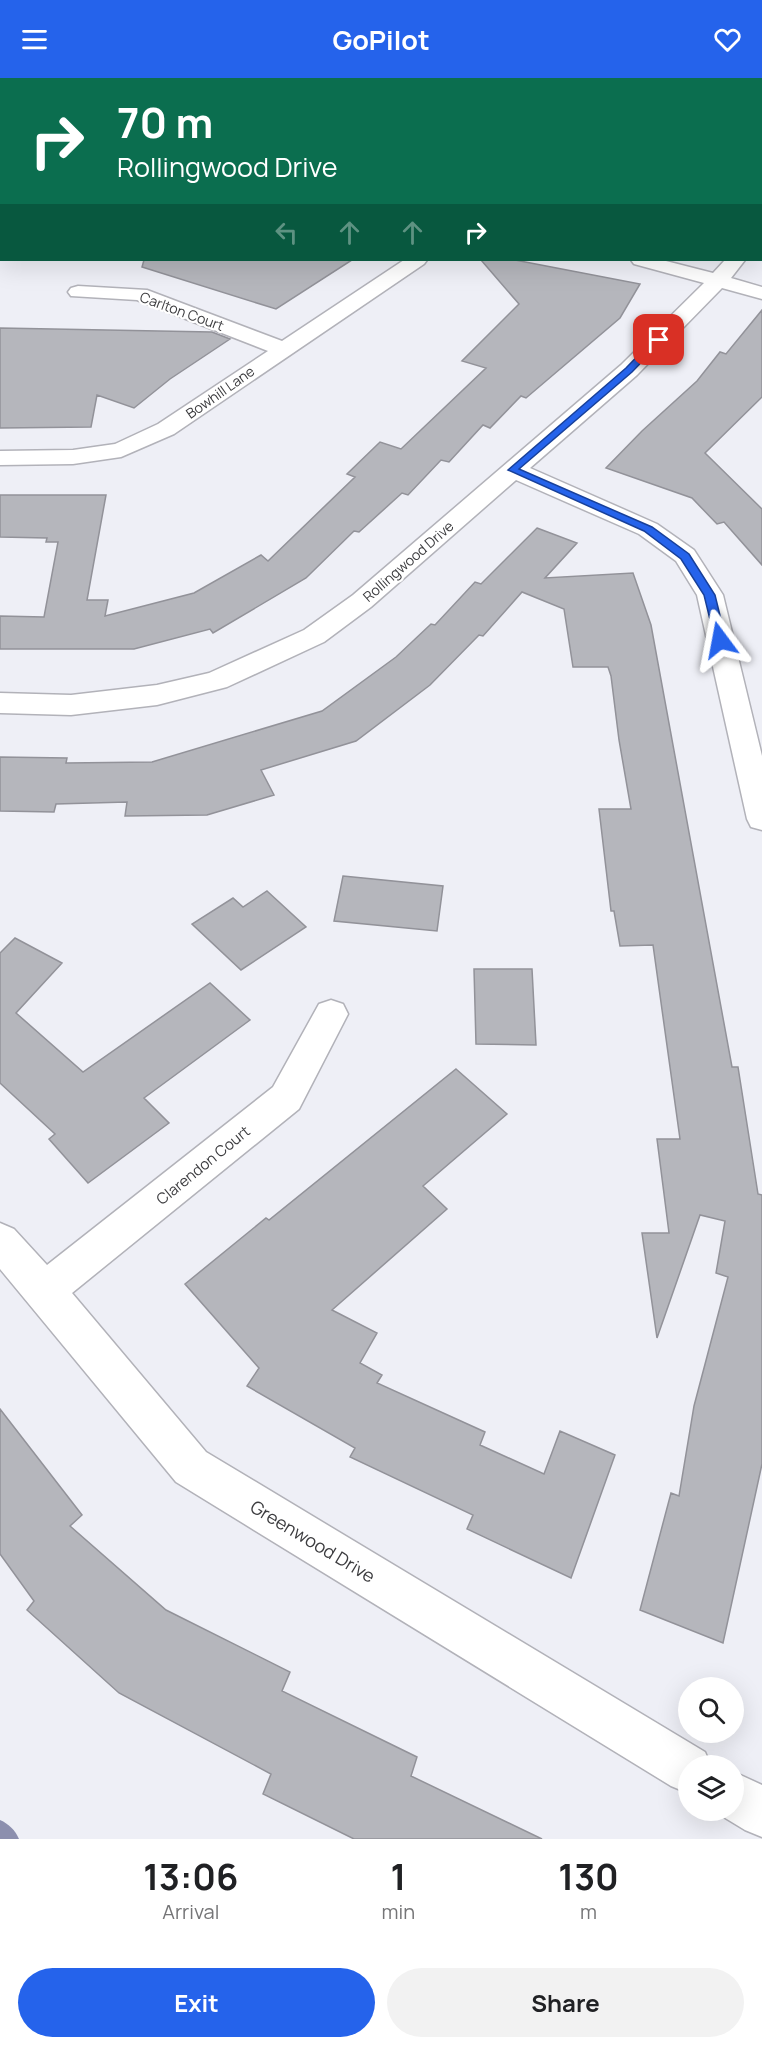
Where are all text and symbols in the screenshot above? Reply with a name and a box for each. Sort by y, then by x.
text: GoPilot [332,21,430,58]
icon: menu [18,23,51,56]
icon: heart [711,23,744,56]
text: 70 m [117,93,213,151]
icon: right [18,102,96,180]
text: Rollingwood Drive [117,148,338,185]
icon: left [270,216,303,249]
icon: ahead [333,216,366,249]
icon: ahead [396,216,429,249]
icon: right [459,216,492,249]
street label: Carlton Court [137,287,227,335]
pin [633,314,684,365]
icon: arrive [642,323,675,356]
street label: Bowhill Lane [182,361,258,423]
street label: Rollingwood Drive [359,516,457,606]
position arrow [688,608,752,672]
street label: Clarendon Court [152,1121,254,1209]
street label: Greenwood Drive [246,1494,380,1588]
map controls [678,1677,744,1821]
button: search [678,1677,744,1743]
button: layers [678,1755,744,1821]
text: 13:06 [143,1852,238,1901]
text: 1 [390,1852,406,1901]
text: 130 [558,1852,619,1901]
text: Arrival [162,1898,219,1925]
text: min [382,1898,415,1925]
text: m [580,1898,597,1925]
button: Exit [18,1968,375,2037]
button: Share [387,1968,744,2037]

